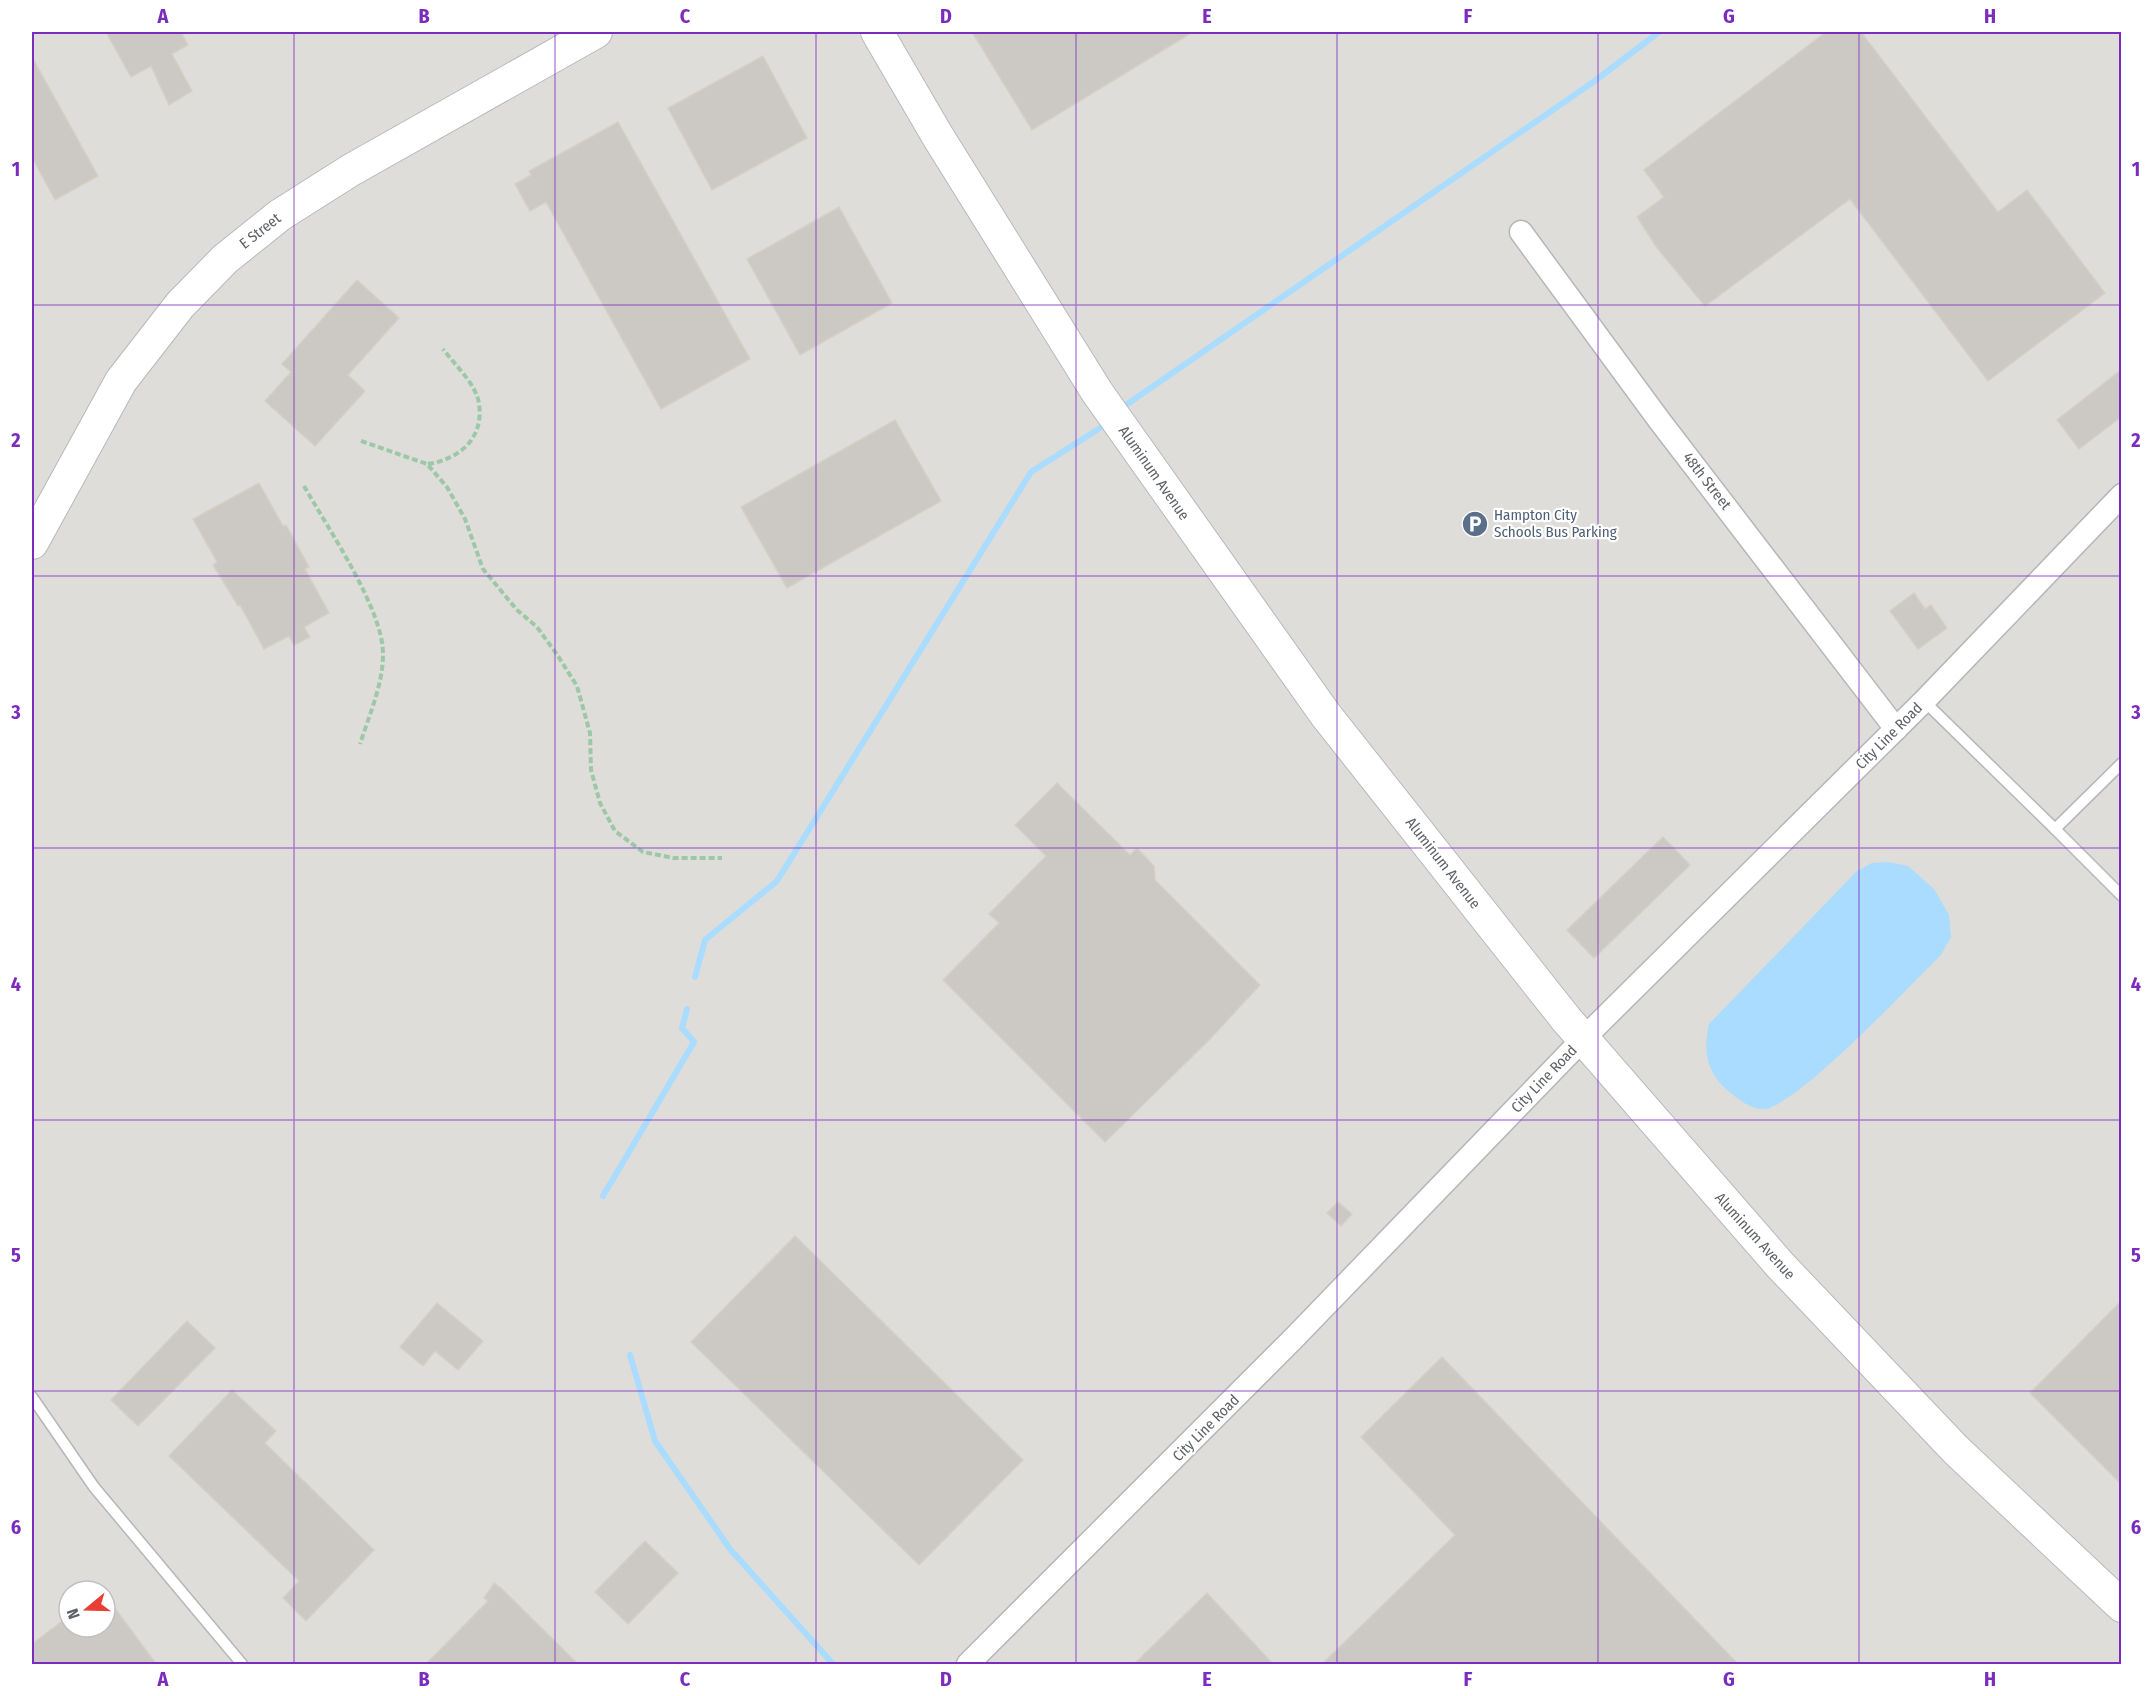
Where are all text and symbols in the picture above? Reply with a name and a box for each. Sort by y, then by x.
text: A [157,4,170,28]
text: B [418,4,430,28]
text: C [680,4,691,28]
text: D [940,4,952,28]
text: E [1202,4,1212,28]
text: F [1464,4,1473,28]
text: G [1723,4,1735,28]
text: H [1984,4,1996,28]
text: 1 [12,157,20,181]
text: 1 [2132,157,2140,181]
street label: E Street [236,209,284,253]
street label: Aluminum Avenue [1115,422,1193,524]
text: 2 [10,428,21,452]
text: 2 [2130,428,2141,452]
street label: 48th Street [1679,449,1735,513]
place label: Hampton City Schools Bus Parking [1494,506,1617,541]
parking icon: Hampton City Schools Bus Parking [1460,509,1490,539]
street label: City Line Road [1852,699,1926,773]
text: 3 [10,700,21,724]
text: 3 [2130,700,2141,724]
street label: Aluminum Avenue [1402,814,1484,912]
text: 4 [11,972,21,996]
text: 4 [2131,972,2141,996]
street label: City Line Road [1507,1042,1581,1116]
street label: Aluminum Avenue [1711,1189,1799,1283]
text: 5 [11,1243,21,1267]
text: 5 [2131,1243,2141,1267]
street label: City Line Road [1169,1391,1243,1465]
text: 6 [11,1515,21,1539]
text: 6 [2131,1515,2141,1539]
north arrow [57,1579,117,1639]
text: N [63,1606,84,1621]
text: A [157,1667,170,1691]
text: B [418,1667,430,1691]
text: C [680,1667,691,1691]
text: D [940,1667,952,1691]
text: E [1202,1667,1212,1691]
text: F [1464,1667,1473,1691]
text: G [1723,1667,1735,1691]
text: H [1984,1667,1996,1691]

